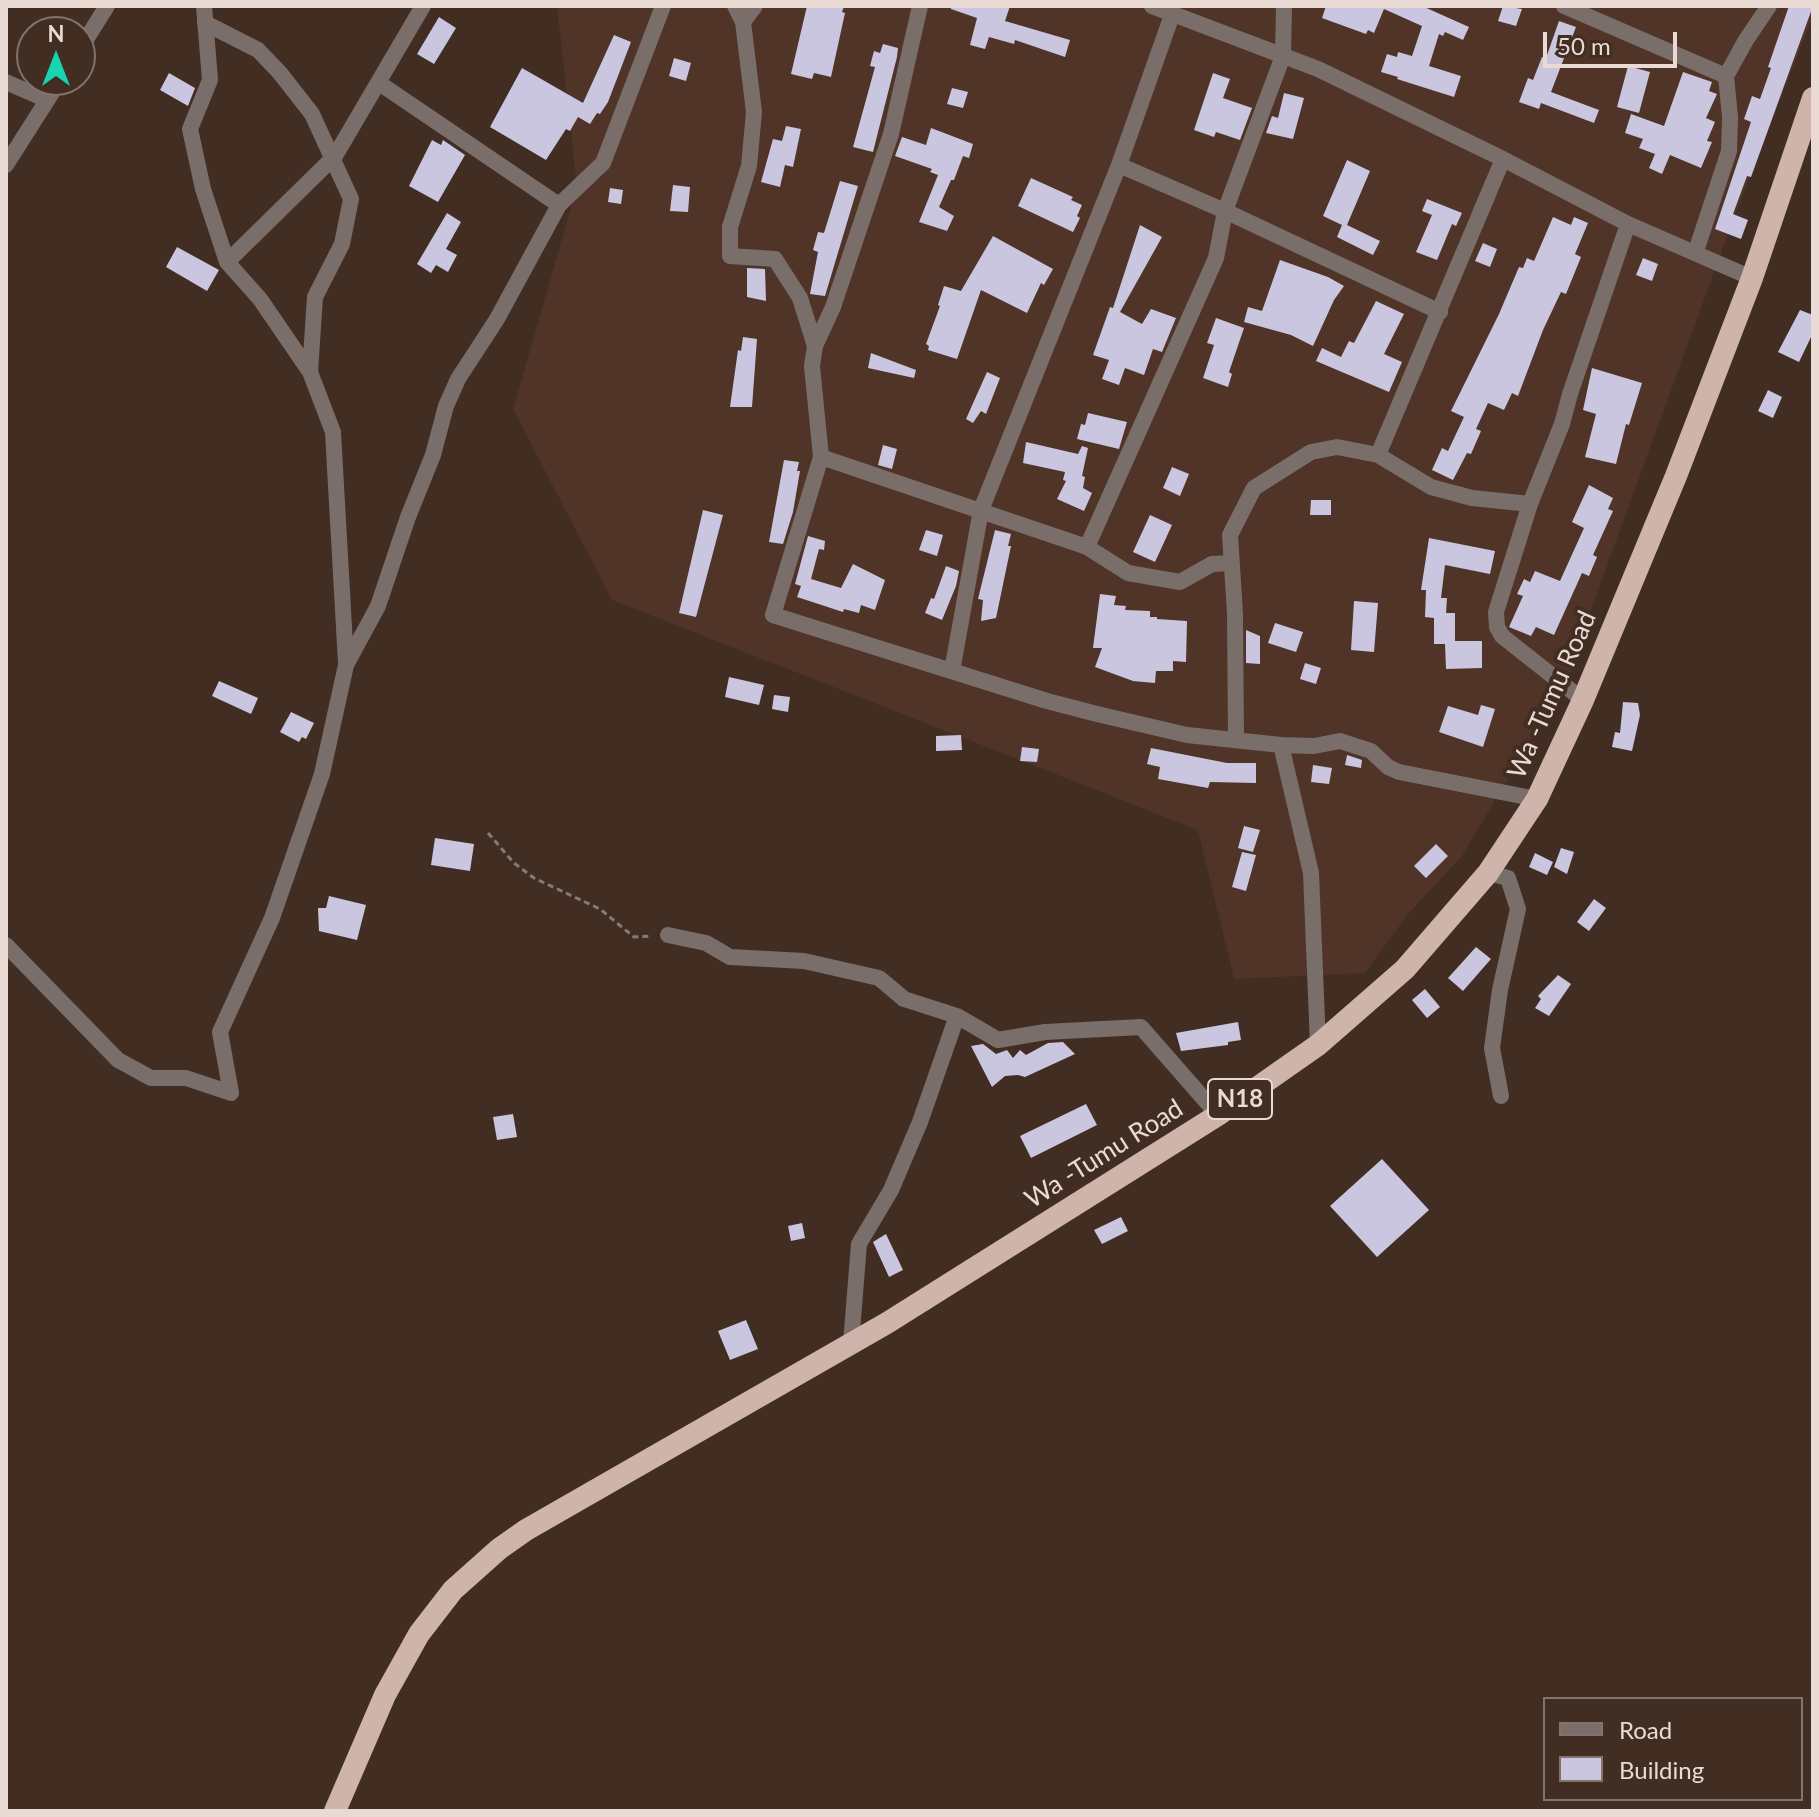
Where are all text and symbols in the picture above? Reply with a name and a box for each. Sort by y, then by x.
north arrow [16,16,96,96]
scale bar [1547,16,1681,66]
text: N [48,20,64,47]
text: 50 m [1557,31,1611,60]
street label: Wa -Tumu Road [1501,606,1603,784]
road number: N18 [1208,1079,1272,1119]
street label: Wa -Tumu Road [1019,1093,1189,1215]
legend [1543,1697,1803,1801]
text: Road [1619,1715,1672,1744]
text: Building [1619,1755,1704,1784]

